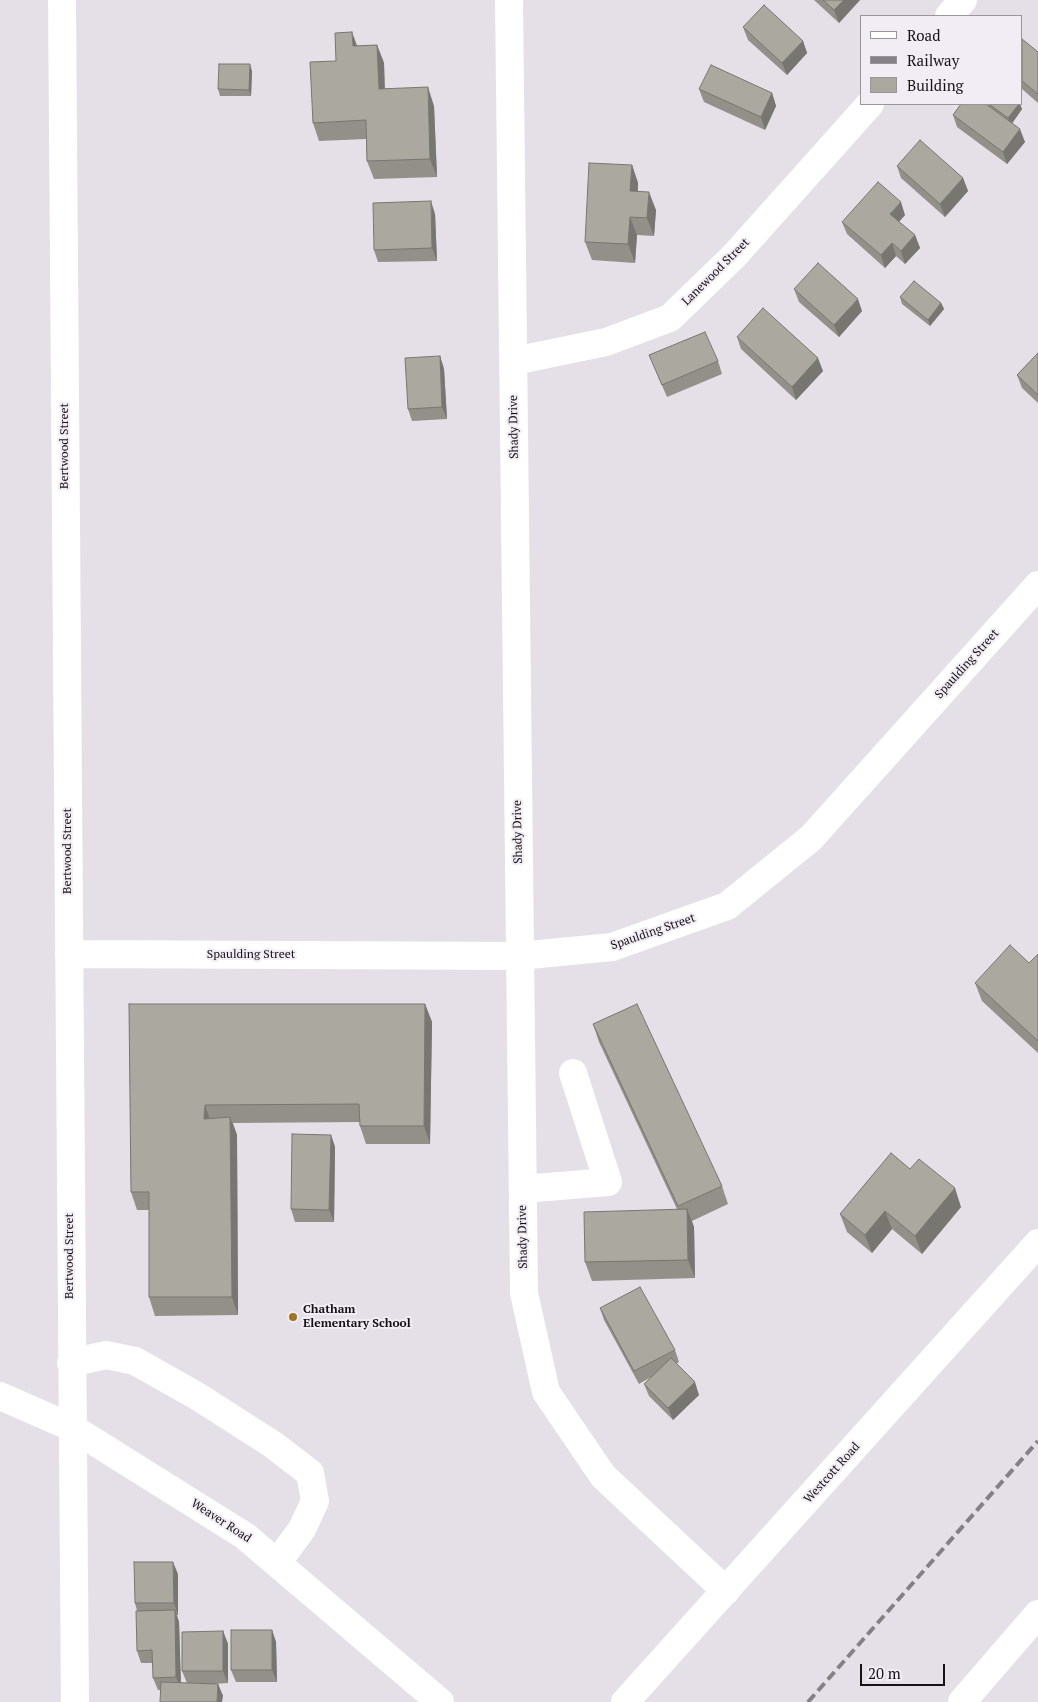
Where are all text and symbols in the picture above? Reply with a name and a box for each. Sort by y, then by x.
legend [860,15,1023,105]
text: Road [907,25,940,45]
text: Railway [907,50,959,70]
text: Building [907,75,964,95]
street label: Lanewood Street [679,235,753,309]
street label: Shady Drive [506,395,522,459]
street label: Bertwood Street [58,403,72,489]
street label: Spaulding Street [932,626,1002,702]
street label: Shady Drive [510,800,526,864]
street label: Bertwood Street [61,808,75,894]
street label: Spaulding Street [609,911,697,953]
street label: Spaulding Street [207,948,295,962]
street label: Shady Drive [515,1205,531,1269]
street label: Bertwood Street [63,1213,77,1299]
place label: Chatham Elementary School [303,1303,411,1331]
marker: Chatham Elementary School [287,1311,299,1323]
street label: Westcott Road [801,1440,863,1506]
street label: Weaver Road [188,1496,254,1546]
scale bar [863,1654,948,1686]
text: 20 m [868,1663,901,1683]

